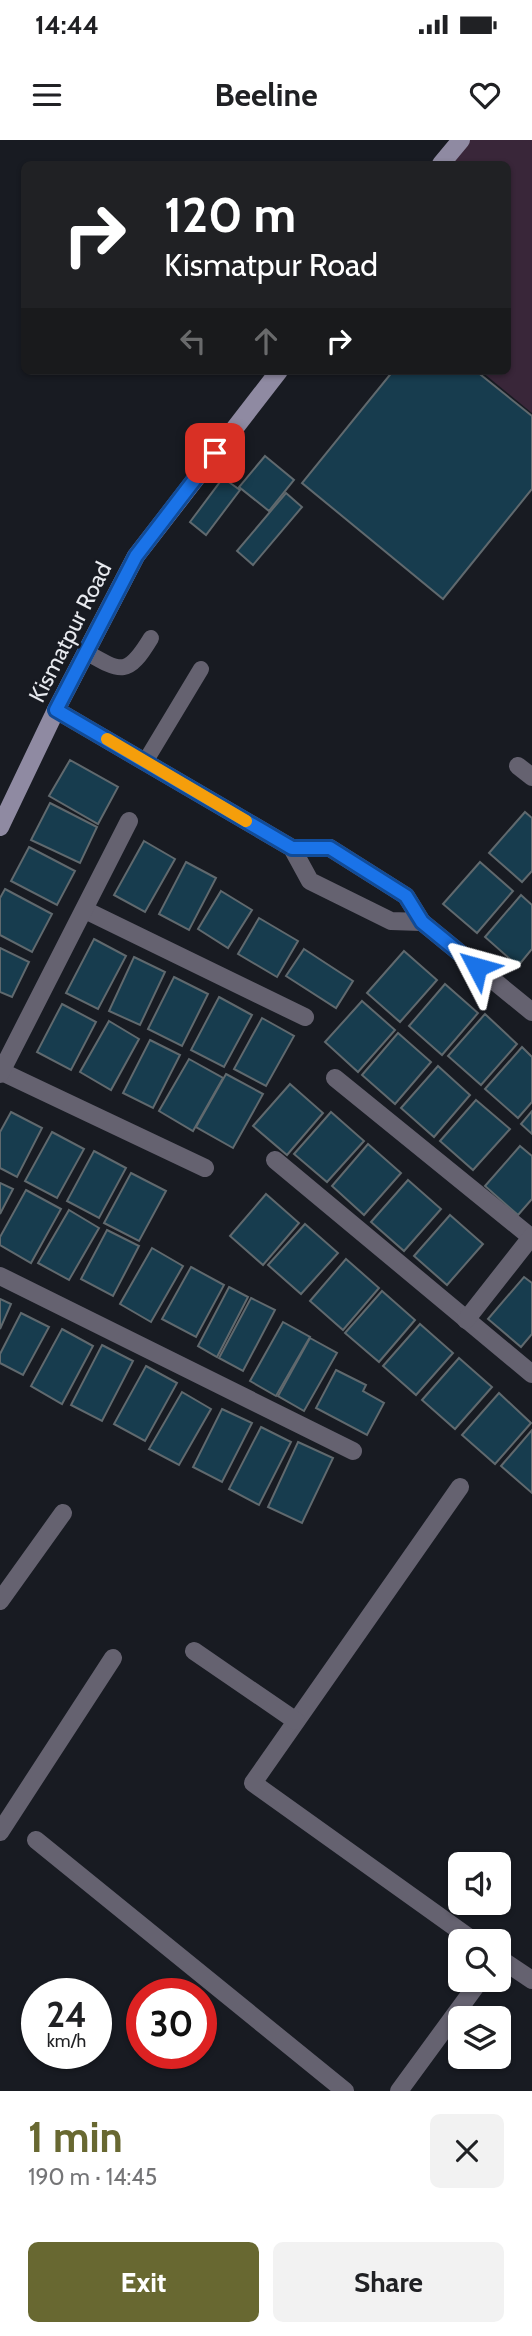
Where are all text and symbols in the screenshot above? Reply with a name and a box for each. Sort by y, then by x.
text: 14:44 [35,9,99,41]
text: Beeline [214,75,318,114]
icon: menu [28,76,66,114]
icon: heart [466,76,504,114]
text: 120 m [164,185,296,244]
icon: right [49,189,140,280]
text: Kismatpur Road [164,245,378,284]
icon: left [174,322,212,360]
icon: ahead [247,322,285,360]
icon: right [320,322,358,360]
pin [185,423,245,483]
icon: arrive [196,434,234,472]
street label: Kismatpur Road [23,557,117,707]
position arrow [440,930,514,1004]
map controls [448,1852,511,2069]
button: sound [448,1852,511,1915]
button: search [448,1929,511,1992]
speed limit sign: 30 [126,1978,217,2069]
text: 24 [46,1993,87,2036]
button: layers [448,2006,511,2069]
text: km/h [47,2030,86,2052]
text: 1 min [28,2111,123,2163]
button: close [430,2114,504,2188]
text: 190 m · 14:45 [28,2163,157,2191]
button: Exit [28,2242,259,2322]
button: Share [273,2242,504,2322]

